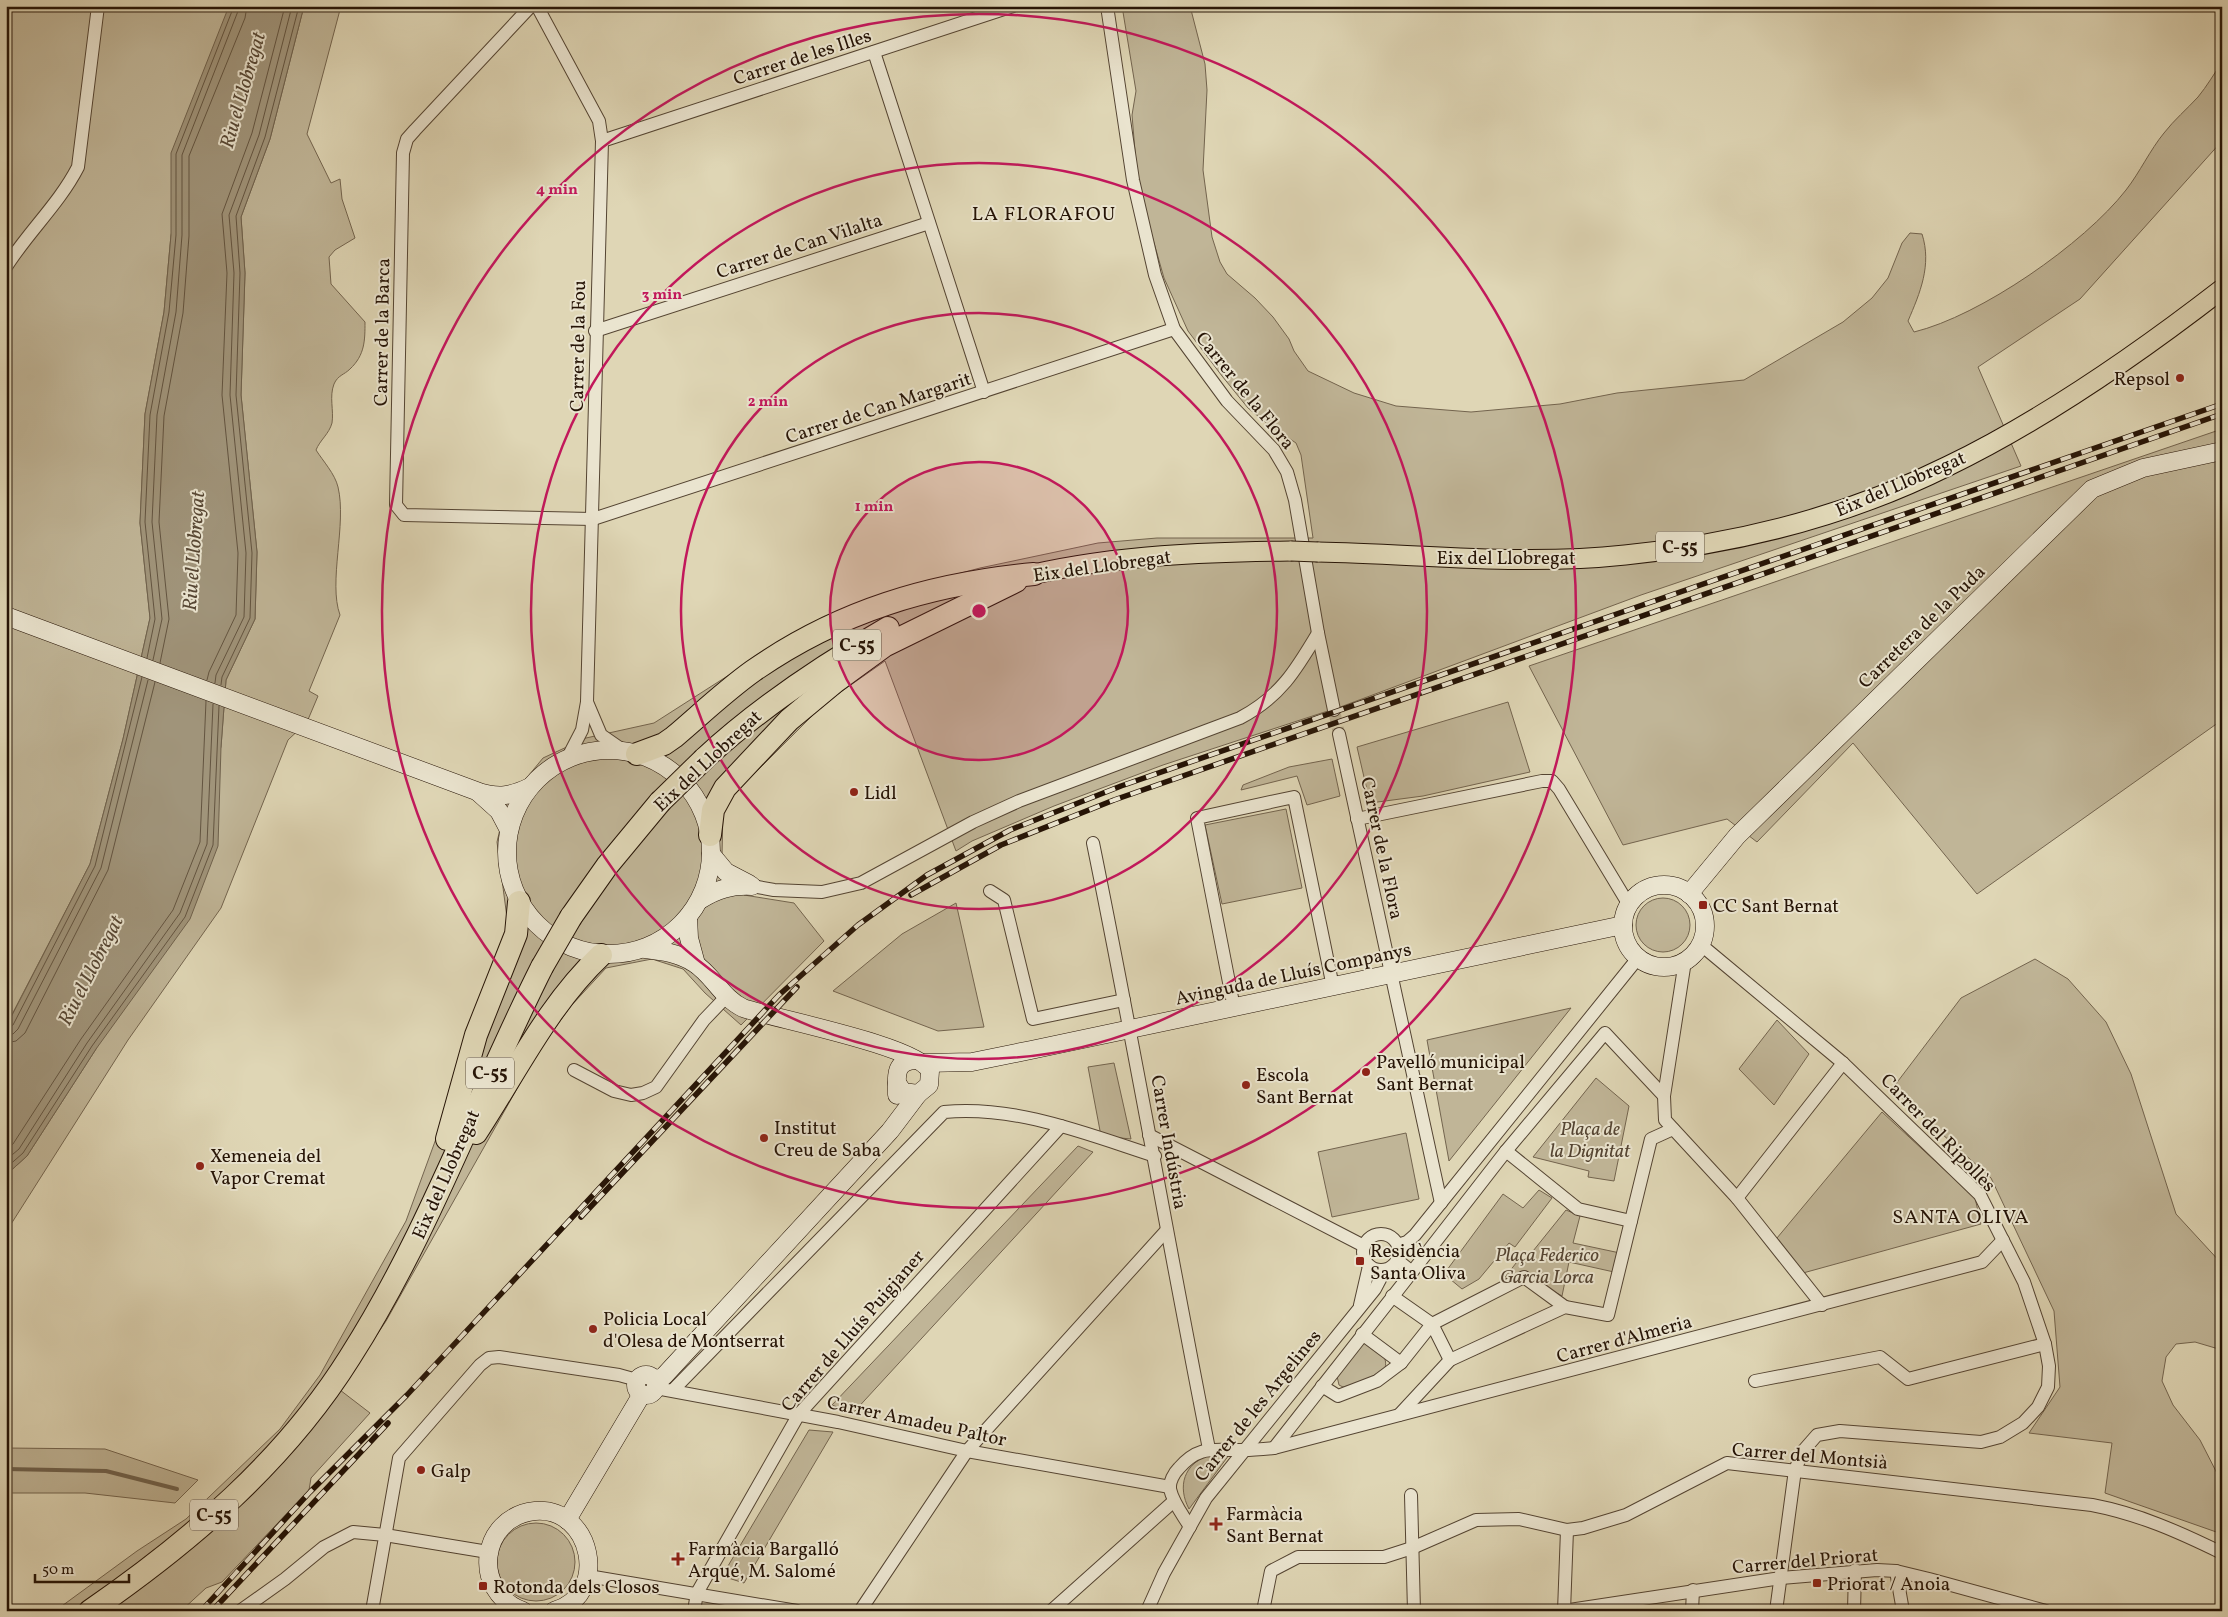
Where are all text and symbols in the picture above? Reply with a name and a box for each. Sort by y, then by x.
street label: Carrer de les Illes [730,23,875,93]
water label: Riu el Llobregat [214,28,274,152]
text: 4 min [536,180,578,201]
district label: LA FLORAFOU [972,201,1116,229]
street label: Carrer de Can Vilalta [713,208,886,286]
street label: Carrer de la Barca [369,258,397,406]
street label: Carrer de la Fou [565,280,593,412]
text: 3 min [642,285,682,306]
street label: Carrer de la Flora [1189,327,1300,456]
street label: Carrer de Can Margarit [782,367,975,451]
place label: Repsol [2114,367,2170,393]
marker: Repsol [2174,372,2186,384]
text: 2 min [748,392,788,413]
street label: Eix del Llobregat [1832,446,1970,524]
water label: Riu el Llobregat [177,490,213,612]
text: 1 min [855,497,893,518]
road number: C-55 [1656,532,1704,562]
street label: Eix del Llobregat [1032,544,1173,590]
street label: Eix del Llobregat [1436,546,1576,572]
street label: Carretera de la Puda [1853,560,1992,695]
centre of rings [970,602,988,620]
road number: C-55 [833,630,881,660]
street label: Eix del Llobregat [649,704,768,818]
street label: Carrer de la Flora [1353,775,1409,922]
place label: Lidl [864,781,897,807]
marker: Lidl [848,786,860,798]
place label: CC Sant Bernat [1713,894,1839,920]
marker: CC Sant Bernat [1697,899,1709,911]
water label: Riu el Llobregat [52,911,132,1031]
street label: Avinguda de Lluís Companys [1173,937,1414,1013]
place label: Pavelló municipal Sant Bernat [1376,1050,1525,1098]
road number: C-55 [466,1058,514,1088]
place label: Escola Sant Bernat [1256,1063,1354,1111]
marker: Pavelló municipal Sant Bernat [1360,1066,1372,1078]
street label: Carrer del Ripollès [1874,1068,2001,1198]
street label: Carrer Indústria [1143,1073,1193,1212]
marker: Escola Sant Bernat [1240,1079,1252,1091]
street label: Eix del Llobregat [407,1106,487,1244]
place label: Institut Creu de Saba [774,1116,881,1164]
park label: Plaça de la Dignitat [1550,1117,1631,1165]
marker: Institut Creu de Saba [758,1132,770,1144]
place label: Xemeneia del Vapor Cremat [210,1144,326,1192]
marker: Xemeneia del Vapor Cremat [194,1160,206,1172]
district label: SANTA OLIVA [1892,1204,2030,1232]
place label: Residència Santa Oliva [1370,1239,1466,1287]
park label: Plaça Federico Garcia Lorca [1495,1243,1599,1291]
street label: Carrer de Lluís Puigjaner [776,1245,931,1418]
marker: Residència Santa Oliva [1354,1255,1366,1267]
place label: Policia Local d'Olesa de Montserrat [603,1307,785,1355]
street label: Carrer d'Almeria [1554,1309,1695,1370]
marker: Policia Local d'Olesa de Montserrat [587,1323,599,1335]
street label: Carrer de les Argelines [1189,1325,1328,1488]
street label: Carrer Amadeu Paltor [824,1390,1009,1454]
street label: Carrer del Montsià [1731,1437,1889,1477]
place label: Galp [431,1459,471,1485]
marker: Galp [415,1464,427,1476]
road number: C-55 [190,1500,238,1530]
place label: Farmàcia Sant Bernat [1226,1502,1324,1550]
marker: Farmàcia Sant Bernat [1210,1518,1222,1530]
place label: Farmàcia Bargalló Arqué, M. Salomé [688,1537,839,1585]
street label: Carrer del Priorat [1731,1543,1880,1581]
scale bar [35,1552,129,1584]
marker: Farmàcia Bargalló Arqué, M. Salomé [672,1553,684,1565]
text: 50 m [42,1560,74,1581]
place label: Priorat / Anoia [1827,1572,1950,1598]
place label: Rotonda dels Closos [493,1575,660,1601]
marker: Priorat / Anoia [1811,1577,1823,1589]
marker: Rotonda dels Closos [477,1580,489,1592]

